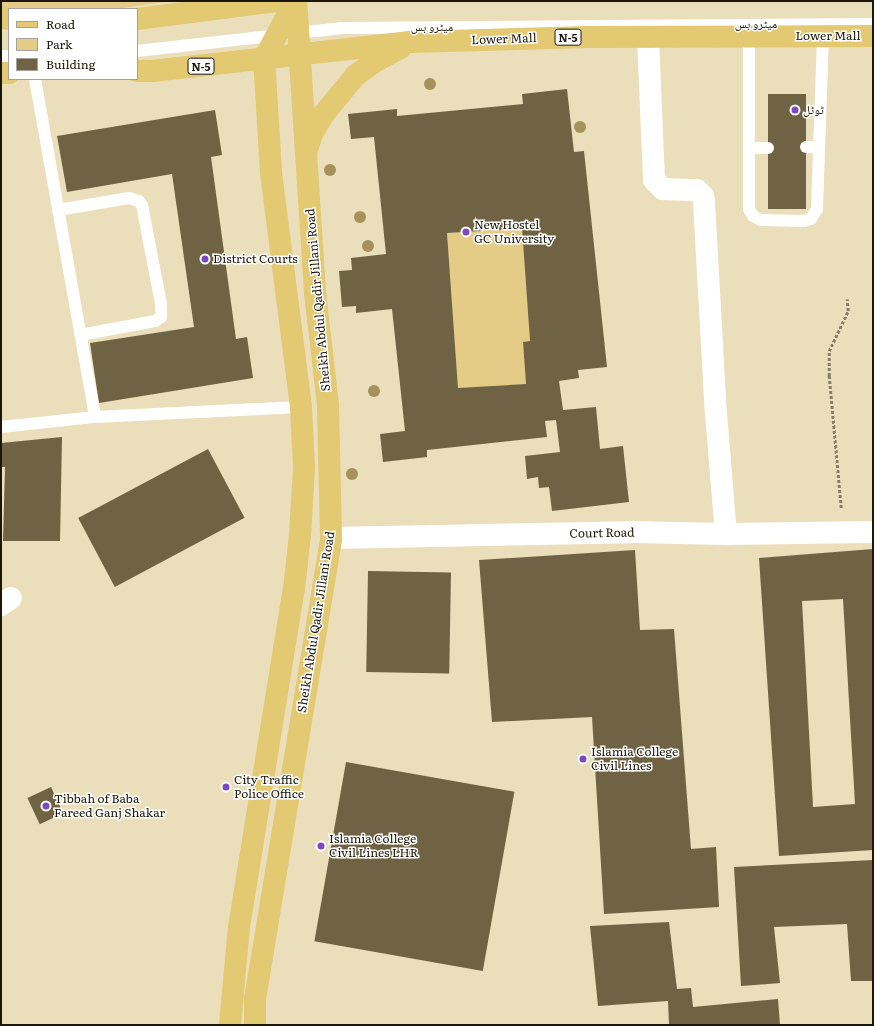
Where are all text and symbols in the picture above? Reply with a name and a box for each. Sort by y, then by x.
legend [8,8,138,80]
text: Road [46,15,75,33]
street label: میٹرو بس [735,17,777,31]
street label: میٹرو بس [411,20,453,34]
road number: N-5 [554,28,582,46]
street label: Lower Mall [795,29,861,43]
street label: Lower Mall [471,31,537,47]
text: Park [46,35,72,53]
text: Building [46,55,95,73]
road number: N-5 [187,57,215,75]
place label: ٹوٹل [803,103,824,117]
marker: ٹوٹل [790,105,800,115]
street label: Sheikh Abdul Qadir Jillani Road [303,208,333,392]
place label: New Hostel GC University [474,218,554,246]
marker: New Hostel GC University [461,227,471,237]
place label: District Courts [213,252,298,266]
marker: District Courts [200,254,210,264]
street label: Court Road [569,525,635,541]
street label: Sheikh Abdul Qadir Jillani Road [295,530,337,714]
place label: Islamia College Civil Lines [591,745,678,773]
marker: Islamia College Civil Lines [578,754,588,764]
place label: City Traffic Police Office [234,773,304,801]
marker: City Traffic Police Office [221,782,231,792]
place label: Tibbah of Baba Fareed Ganj Shakar [54,792,165,820]
marker: Tibbah of Baba Fareed Ganj Shakar [41,801,51,811]
place label: Islamia College Civil Lines LHR [329,832,418,860]
marker: Islamia College Civil Lines LHR [316,841,326,851]

